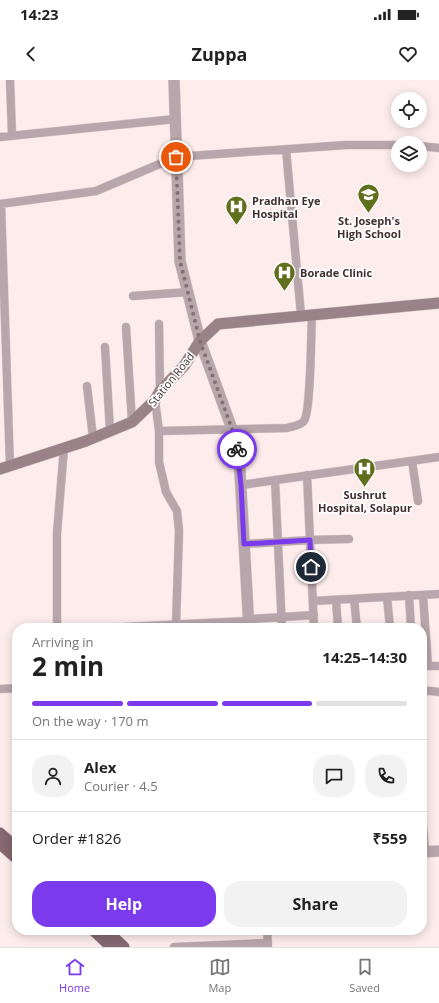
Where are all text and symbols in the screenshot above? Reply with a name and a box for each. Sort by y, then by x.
text: 14:23 [20,4,59,24]
text: Zuppa [192,42,247,66]
icon: back [20,43,42,65]
icon: heart [397,43,419,65]
map controls [391,92,427,172]
button: locate [391,92,427,128]
button: layers [391,136,427,172]
pin [159,140,193,174]
icon: bag [165,146,187,168]
school or university icon: St. Joseph's High School [356,181,382,214]
hospital icon: Pradhan Eye Hospital [224,193,250,226]
place label: Pradhan Eye Hospital [252,193,321,221]
place label: St. Joseph's High School [337,213,401,241]
hospital icon: Borade Clinic [272,259,298,292]
place label: Borade Clinic [300,265,372,280]
street label: Station Road [145,349,197,409]
courier [217,429,257,469]
icon: bike [226,438,248,460]
hospital icon: Sushrut Hospital, Solapur [352,455,378,488]
place label: Sushrut Hospital, Solapur [318,487,412,515]
pin [294,550,328,584]
icon: home [300,556,322,578]
text: Arriving in [32,633,94,651]
text: 14:25–14:30 [322,647,407,667]
text: 2 min [32,648,104,684]
text: On the way · 170 m [32,712,148,730]
button: person [32,755,74,797]
button: chat [313,755,355,797]
button: phone [365,755,407,797]
text: Alex [84,757,116,777]
text: Courier · 4.5 [84,777,158,795]
text: Order #1826 [32,828,121,848]
text: ₹559 [373,828,407,848]
button: Help [32,881,216,927]
button: Share [224,881,407,927]
tab: Home [59,956,90,995]
tab: Map [208,956,231,995]
tab: Saved [349,956,380,995]

